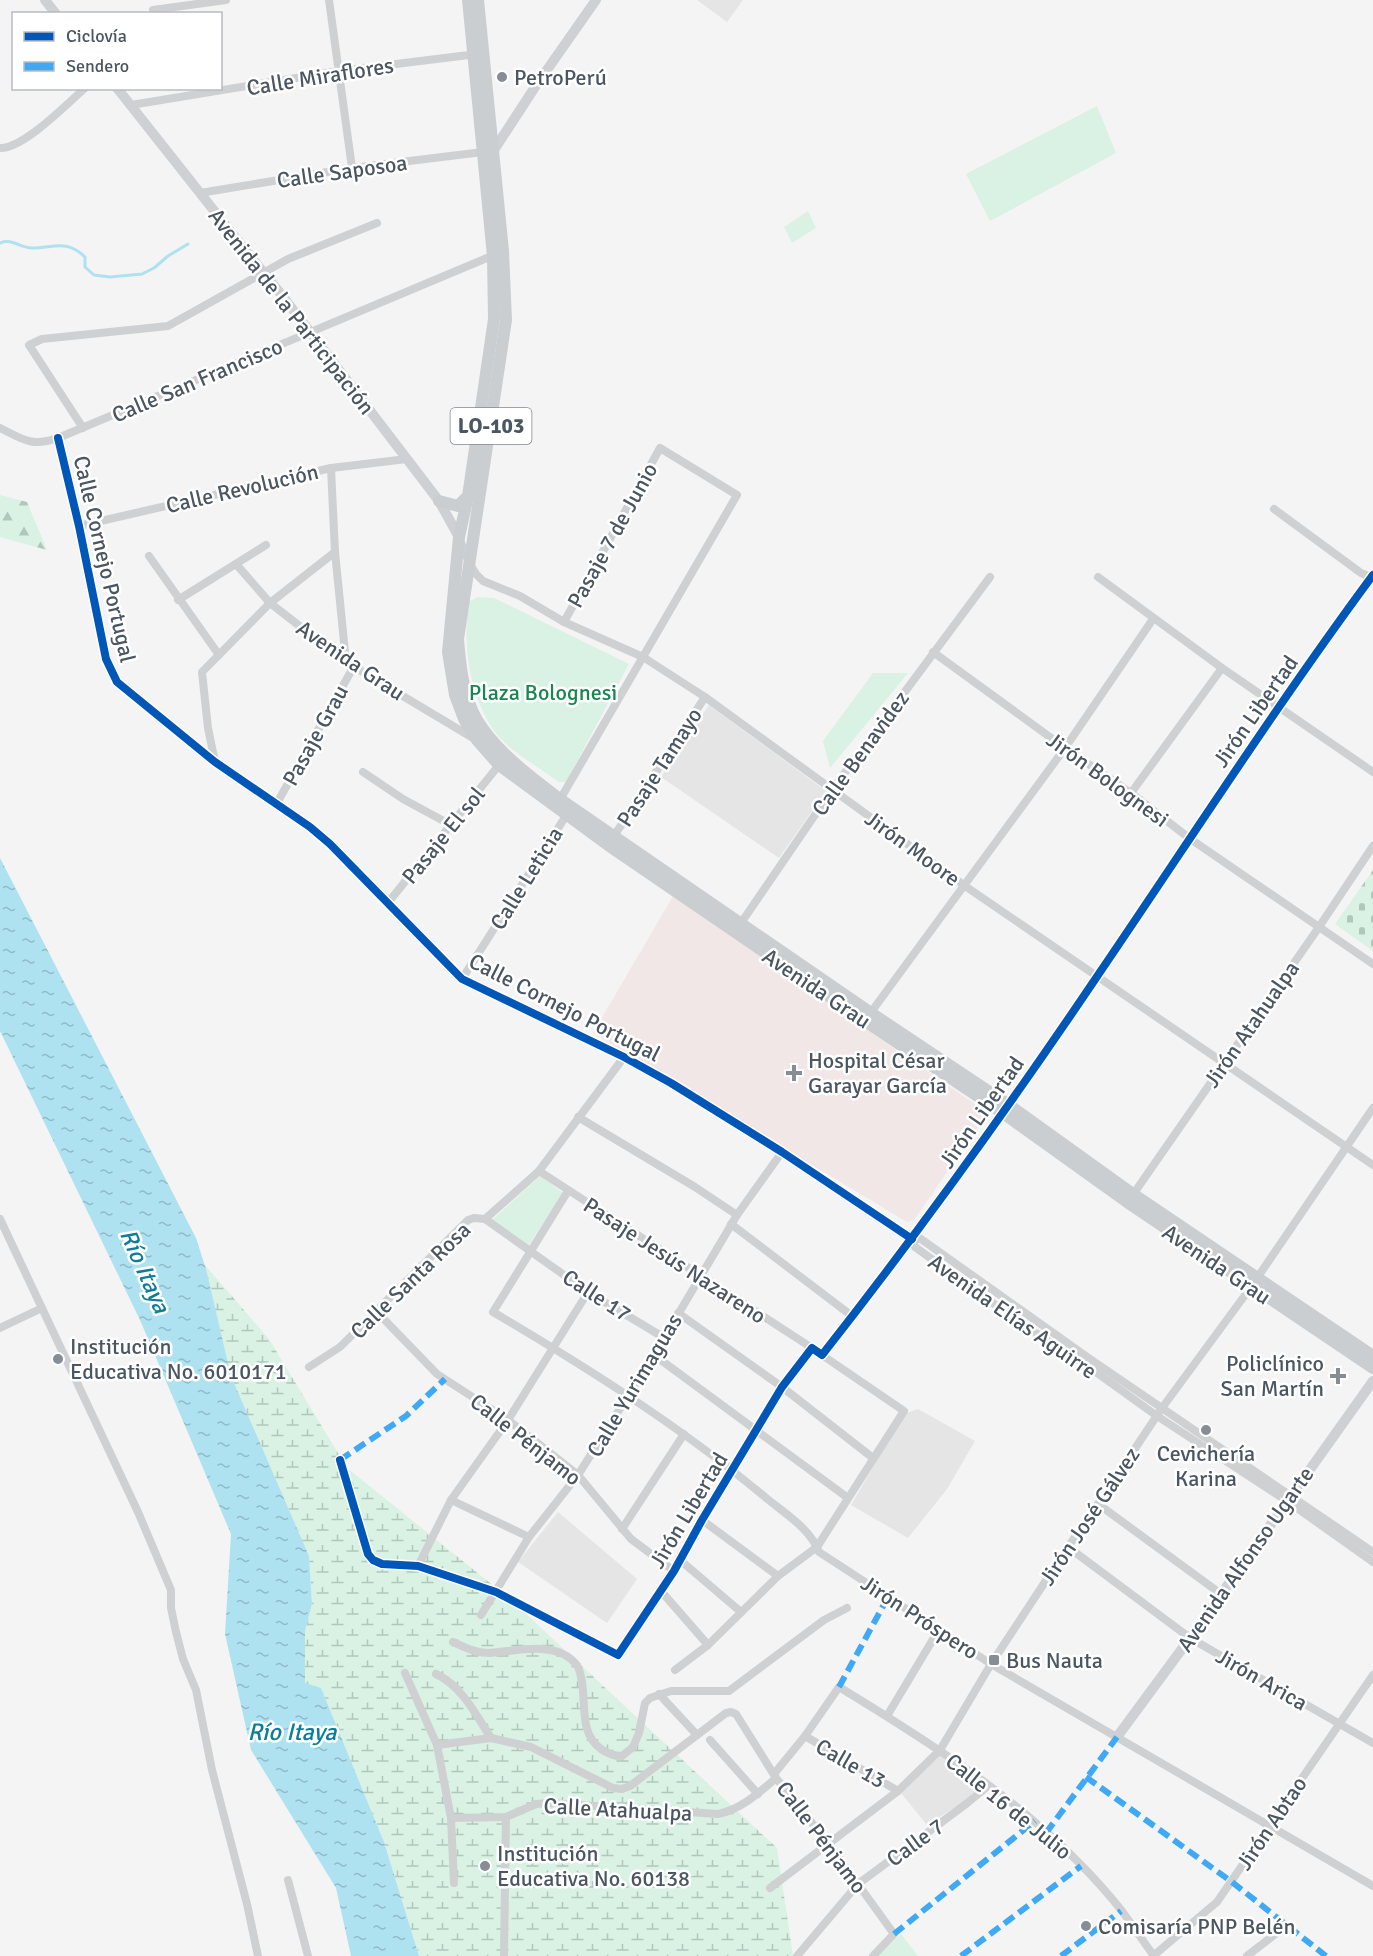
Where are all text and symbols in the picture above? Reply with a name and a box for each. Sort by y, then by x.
legend [12,12,222,90]
text: Ciclovía [66,25,127,47]
street label: Calle Miraflores [245,52,396,101]
text: Sendero [66,55,129,77]
place label: PetroPerú [514,64,607,91]
marker: PetroPerú [495,70,509,84]
street label: Calle Saposoa [275,149,409,194]
street label: Avenida de la Participación [203,203,381,420]
street label: Calle San Francisco [108,332,287,429]
road number: LO-103 [450,408,532,444]
street label: Calle Cornejo Portugal [68,453,141,665]
street label: Calle Revolución [163,458,321,519]
street label: Pasaje 7 de Junio [561,458,663,612]
street label: Avenida Grau [291,614,410,706]
street label: Jirón Libertad [1207,650,1304,772]
park label: Plaza Bolognesi [469,679,617,706]
street label: Pasaje Grau [277,680,354,790]
street label: Calle Benavidez [806,685,915,821]
street label: Pasaje Tamayo [611,703,708,832]
street label: Jirón Bolognesi [1041,726,1174,833]
street label: Pasaje El sol [396,781,491,889]
street label: Jirón Moore [860,805,966,892]
street label: Calle Leticia [484,822,569,935]
street label: Avenida Grau [757,942,876,1034]
street label: Calle Cornejo Portugal [464,947,665,1067]
street label: Jirón Atahualpa [1198,956,1305,1093]
place label: Hospital César Garayar García [808,1047,947,1099]
street label: Jirón Libertad [933,1051,1030,1173]
marker: Hospital César Garayar García [785,1064,803,1082]
street label: Pasaje Jesús Nazareno [578,1191,771,1330]
street label: Calle Santa Rosa [345,1216,476,1345]
street label: Avenida Grau [1157,1218,1276,1310]
water label: Río Itaya [113,1224,177,1319]
street label: Avenida Elías Aguirre [923,1248,1102,1385]
street label: Calle 17 [557,1263,636,1328]
street label: Calle Yurimaguas [581,1309,688,1462]
place label: Institución Educativa No. 6010171 [70,1333,287,1385]
place label: Policlínico San Martín [1220,1350,1324,1402]
marker: Institución Educativa No. 6010171 [51,1352,65,1366]
marker: Policlínico San Martín [1329,1367,1347,1385]
street label: Calle Pénjamo [465,1388,587,1491]
marker: Cevichería Karina [1199,1423,1213,1437]
place label: Cevichería Karina [1157,1440,1255,1492]
street label: Jirón José Gálvez [1033,1442,1146,1590]
street label: Jirón Libertad [643,1447,734,1573]
street label: Avenida Alfonso Ugarte [1171,1461,1320,1657]
street label: Jirón Próspero [856,1569,983,1665]
street label: Jirón Arica [1211,1642,1312,1716]
place label: Bus Nauta [1006,1647,1103,1674]
marker: Bus Nauta [987,1653,1001,1667]
water label: Río Itaya [247,1717,337,1747]
street label: Calle 13 [811,1733,891,1794]
street label: Calle 16 de Julio [940,1747,1077,1865]
street label: Jirón Abtao [1230,1771,1313,1875]
street label: Calle Pénjamo [771,1776,873,1899]
street label: Calle Atahualpa [543,1792,693,1827]
street label: Calle 7 [881,1813,949,1872]
place label: Institución Educativa No. 60138 [497,1840,690,1892]
marker: Institución Educativa No. 60138 [478,1859,492,1873]
place label: Comisaría PNP Belén [1098,1913,1296,1940]
marker: Comisaría PNP Belén [1079,1919,1093,1933]

